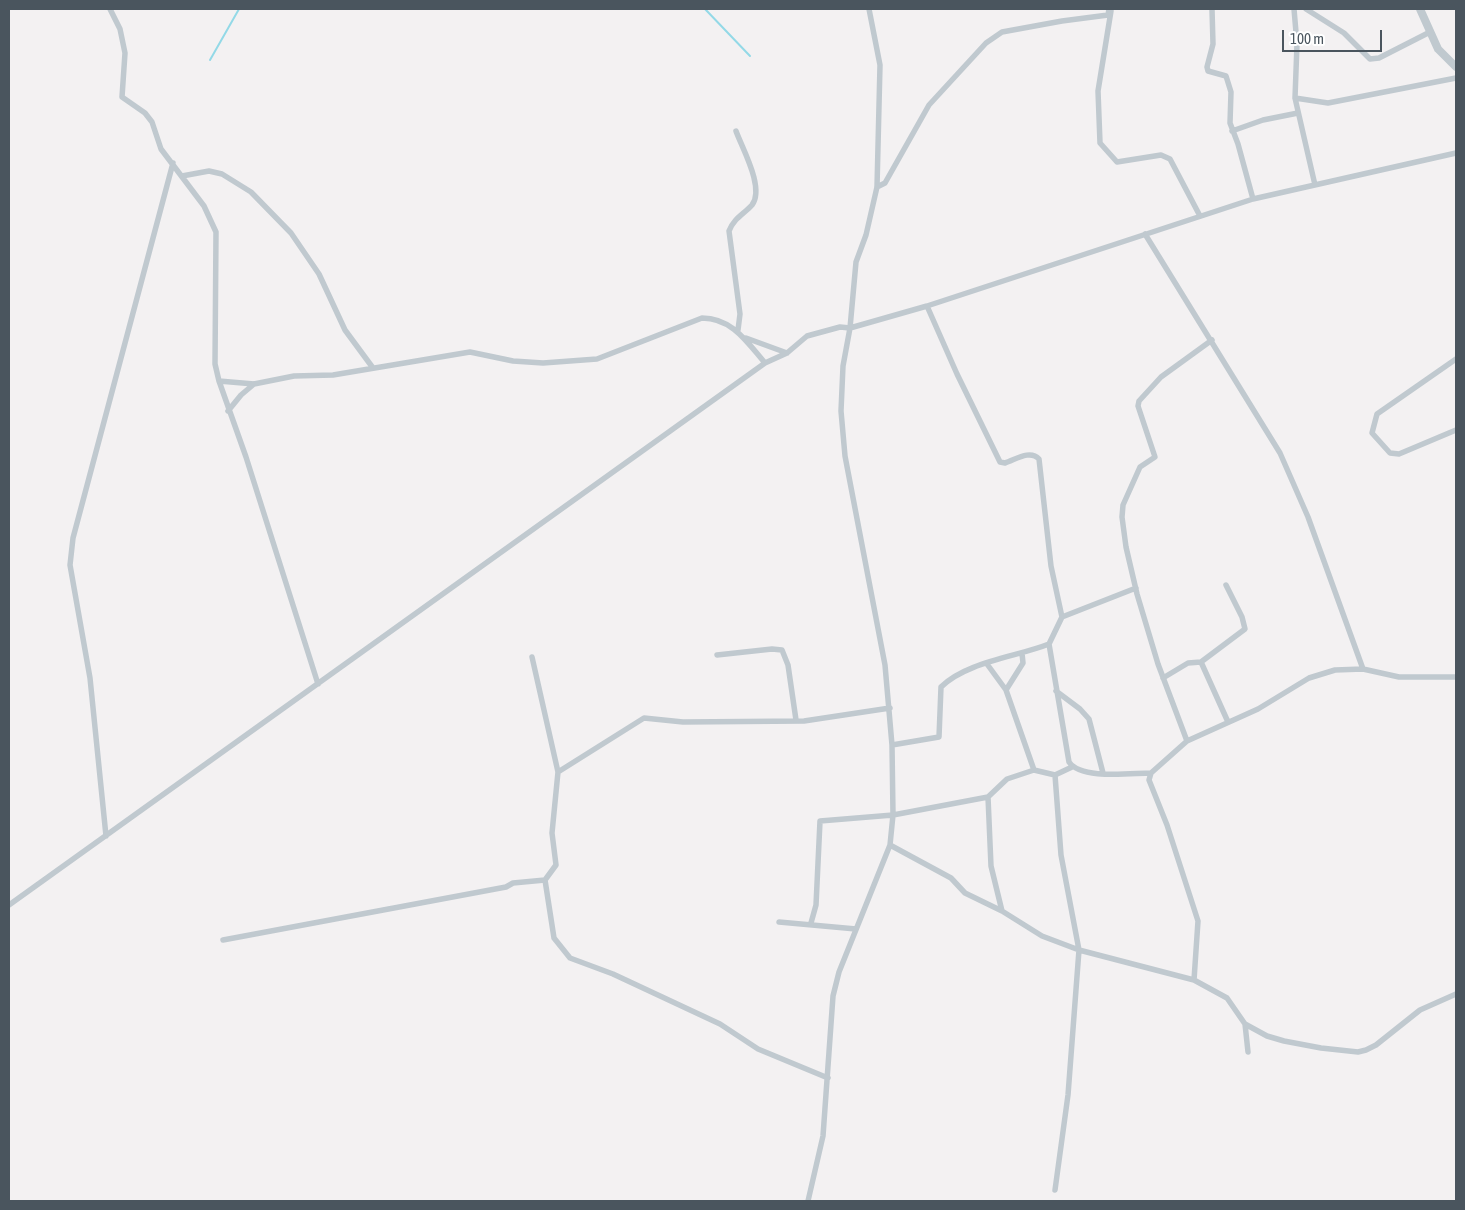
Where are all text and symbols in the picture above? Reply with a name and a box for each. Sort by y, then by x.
scale bar [1285,20,1385,52]
text: 100 m [1290,30,1324,47]

